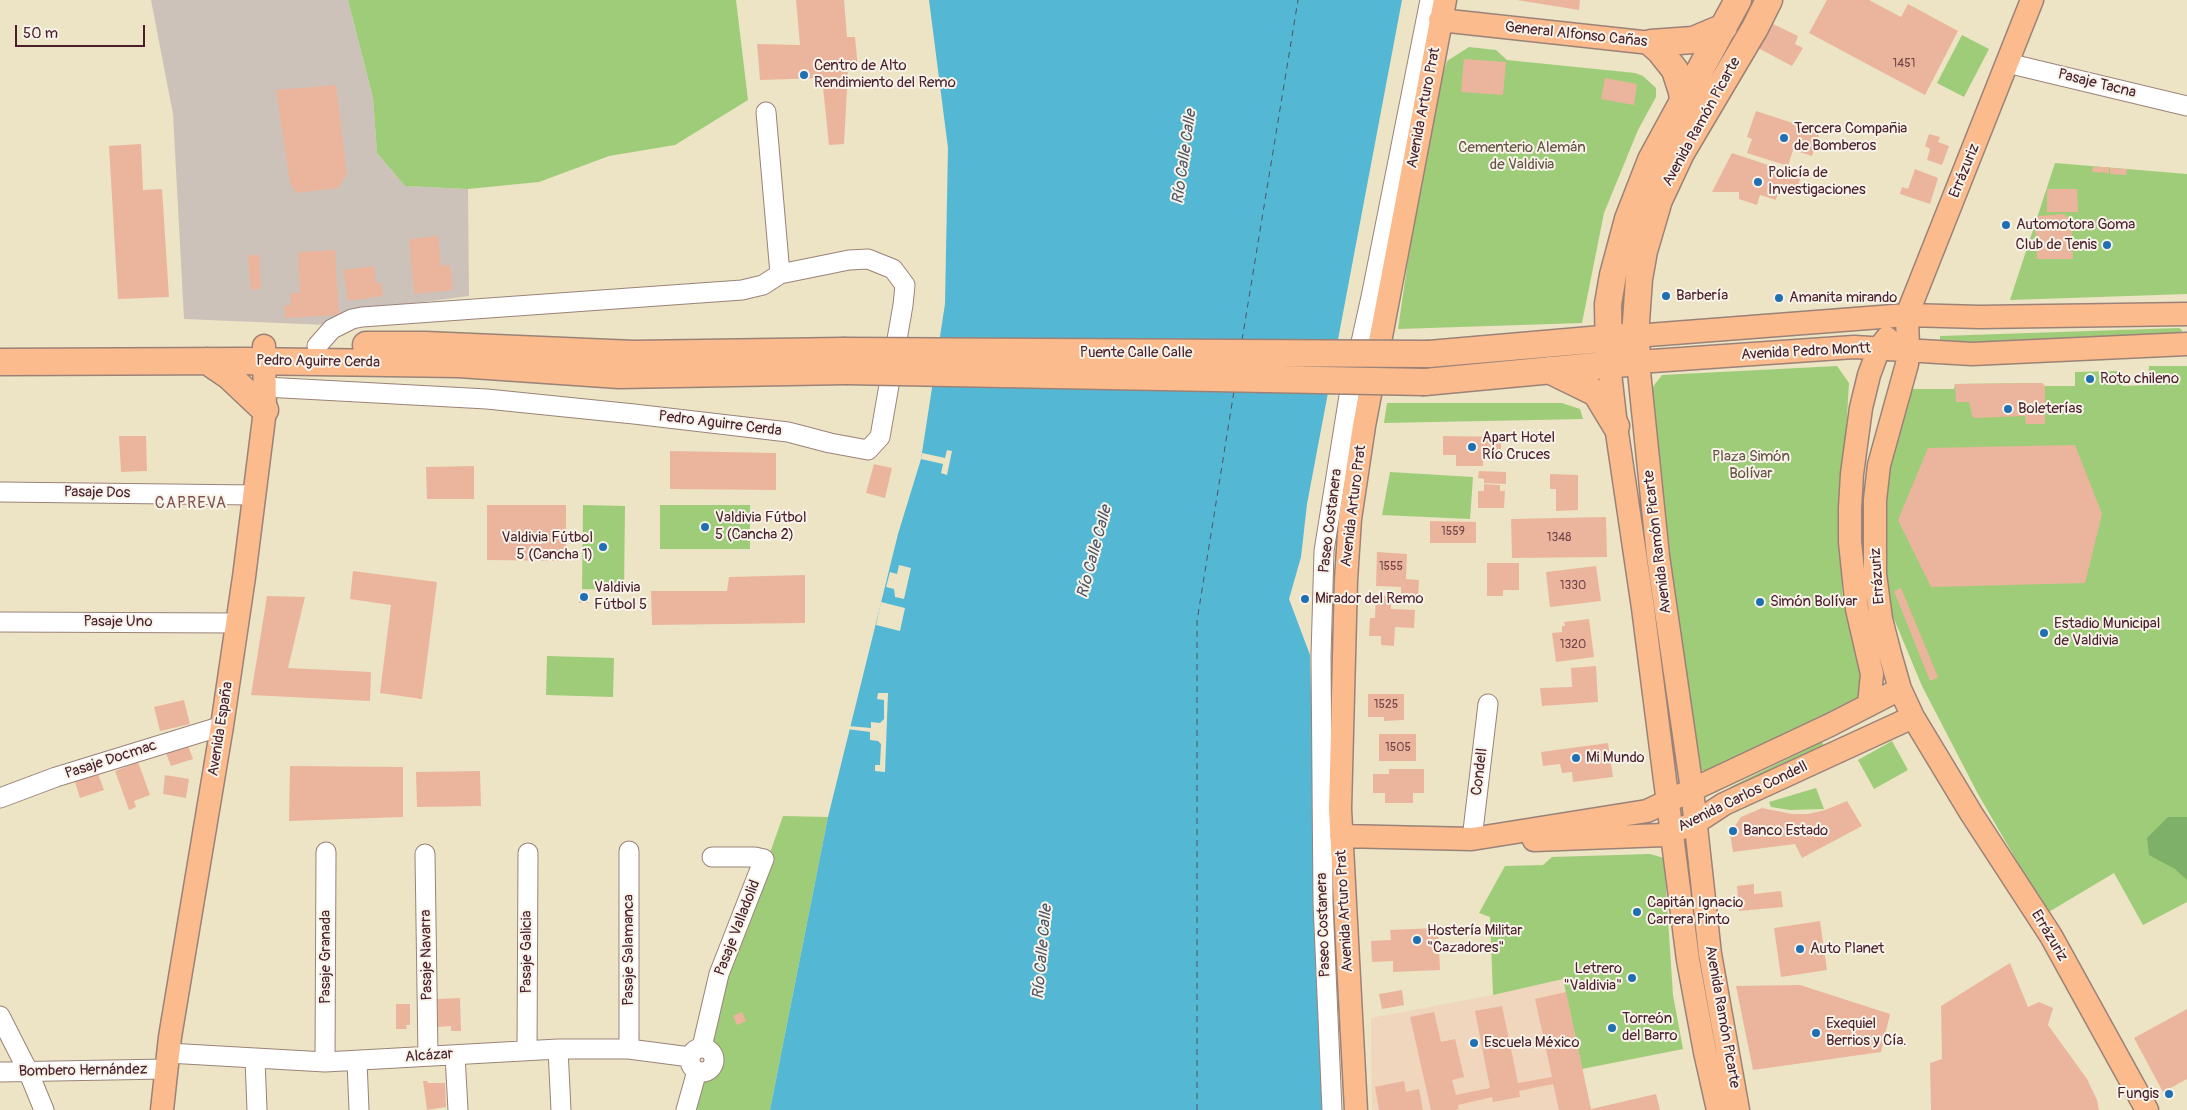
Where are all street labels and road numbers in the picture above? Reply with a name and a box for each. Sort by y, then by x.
street label: General Alfonso Cañas [1504,19,1648,51]
street label: Avenida Arturo Prat [1403,46,1445,170]
street label: Avenida Ramón Picarte [1659,54,1745,190]
street label: Pasaje Tacna [2056,66,2138,102]
street label: Errázuriz [1946,141,1984,201]
street label: Avenida Pedro Montt [1741,340,1871,364]
street label: Puente Calle Calle [1080,344,1192,362]
street label: Pedro Aguirre Cerda [256,352,380,372]
street label: Pedro Aguirre Cerda [657,408,783,440]
street label: Avenida Arturo Prat [1338,444,1370,568]
street label: Paseo Costanera [1316,468,1346,574]
street label: Avenida Ramón Picarte [1640,469,1676,615]
street label: Pasaje Dos [64,483,130,503]
street label: Errázuriz [1867,547,1889,605]
street label: Pasaje Uno [83,613,153,631]
street label: Avenida España [205,680,237,778]
street label: Pasaje Docmac [63,737,159,783]
street label: Condell [1468,747,1492,797]
street label: Avenida Carlos Condell [1675,758,1811,836]
street label: Avenida Arturo Prat [1333,849,1357,973]
street label: Paseo Costanera [1313,872,1335,978]
street label: Pasaje Valladolid [711,878,765,978]
street label: Pasaje Salamanca [620,894,638,1006]
street label: Errázuriz [2027,907,2071,965]
street label: Pasaje Navarra [417,909,437,1001]
street label: Pasaje Granada [317,910,335,1004]
street label: Pasaje Galicia [518,911,536,993]
street label: Avenida Ramón Picarte [1701,944,1743,1090]
street label: Alcázar [404,1045,454,1067]
street label: Bombero Hernández [18,1061,148,1081]

